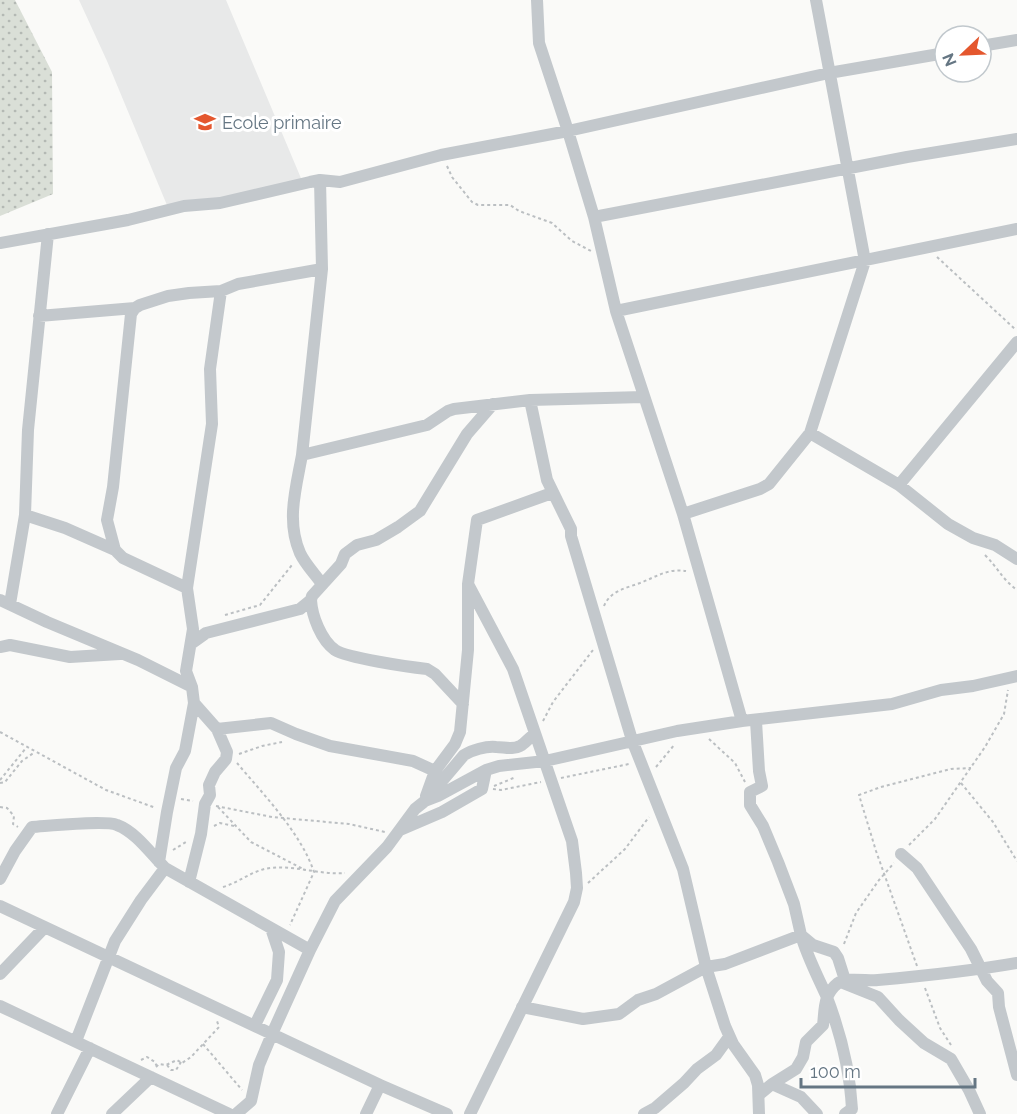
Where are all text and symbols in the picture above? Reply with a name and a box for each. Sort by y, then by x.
north arrow [933,24,993,84]
text: N [939,50,961,69]
school or university icon: Ecole primaire [193,110,217,134]
place label: Ecole primaire [222,112,342,133]
scale bar [801,1051,975,1089]
text: 100 m [810,1061,861,1082]

